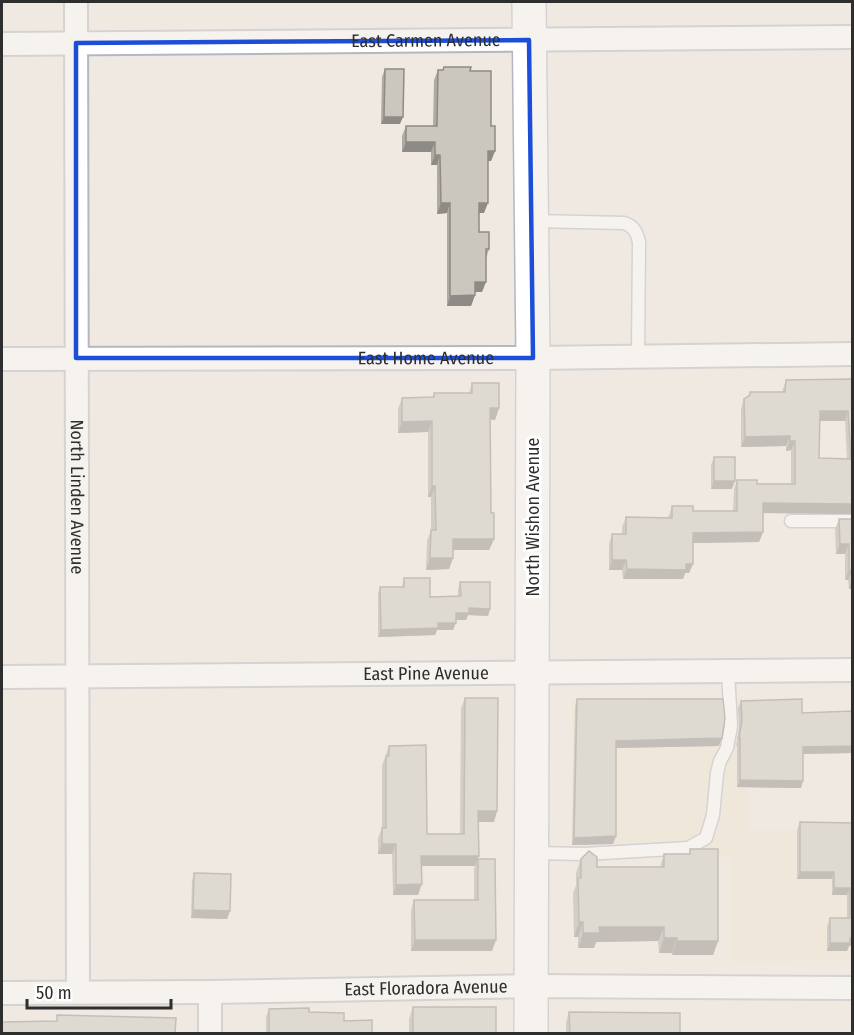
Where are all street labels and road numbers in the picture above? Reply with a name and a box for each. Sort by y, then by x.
street label: East Carmen Avenue [351,29,501,52]
street label: East Home Avenue [358,347,494,369]
street label: North Linden Avenue [66,420,88,575]
street label: North Wishon Avenue [522,438,544,596]
street label: East Pine Avenue [363,662,489,685]
street label: East Floradora Avenue [344,975,508,1000]

